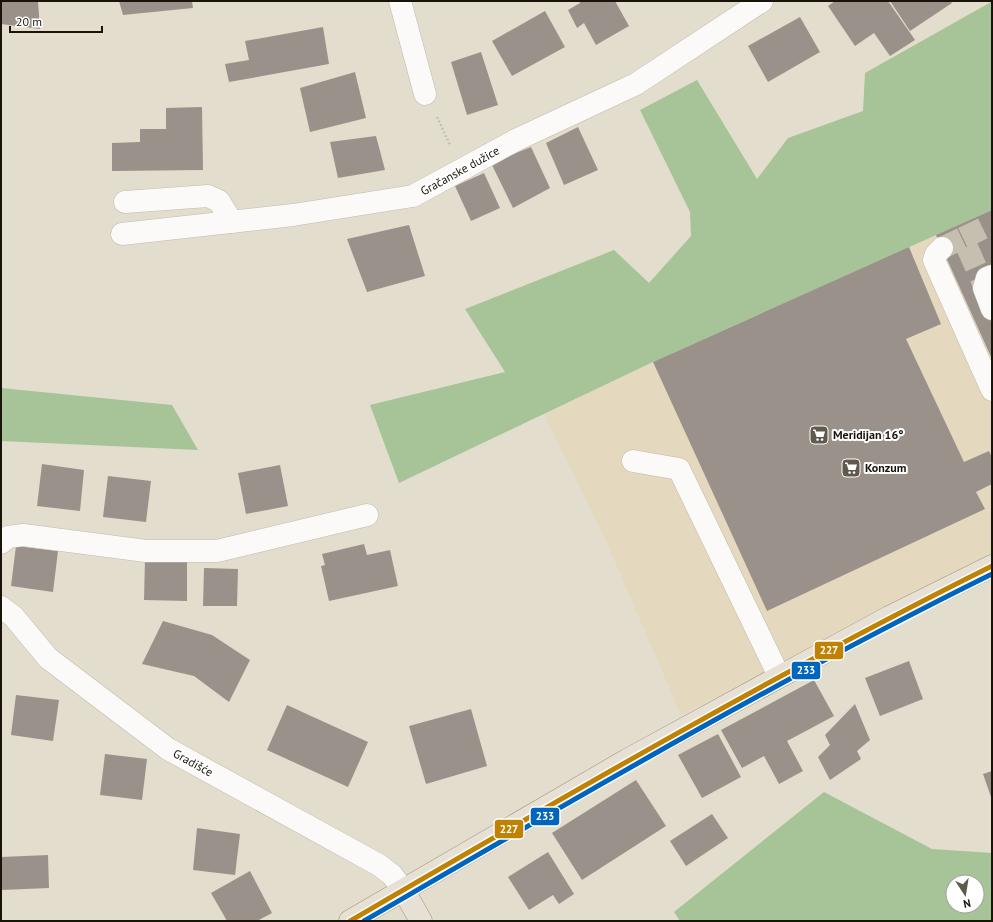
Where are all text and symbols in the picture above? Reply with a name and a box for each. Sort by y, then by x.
scale bar [10,8,102,34]
text: 20 m [16,14,42,29]
street label: Gračanske dužice [418,143,502,198]
supermarket icon: Meridijan 16° [808,424,830,446]
place label: Meridijan 16° [833,427,903,442]
supermarket icon: Konzum [840,457,862,479]
place label: Konzum [865,460,907,475]
line badge: 227 [814,641,844,660]
text: 227 [820,643,838,657]
line badge: 233 [791,661,821,680]
text: 233 [797,663,815,677]
street label: Gradišće [171,745,216,780]
line badge: 233 [530,807,560,826]
text: 233 [536,809,554,823]
line badge: 227 [494,819,524,839]
text: 227 [500,822,518,836]
north arrow [945,874,985,914]
text: N [962,896,972,911]

